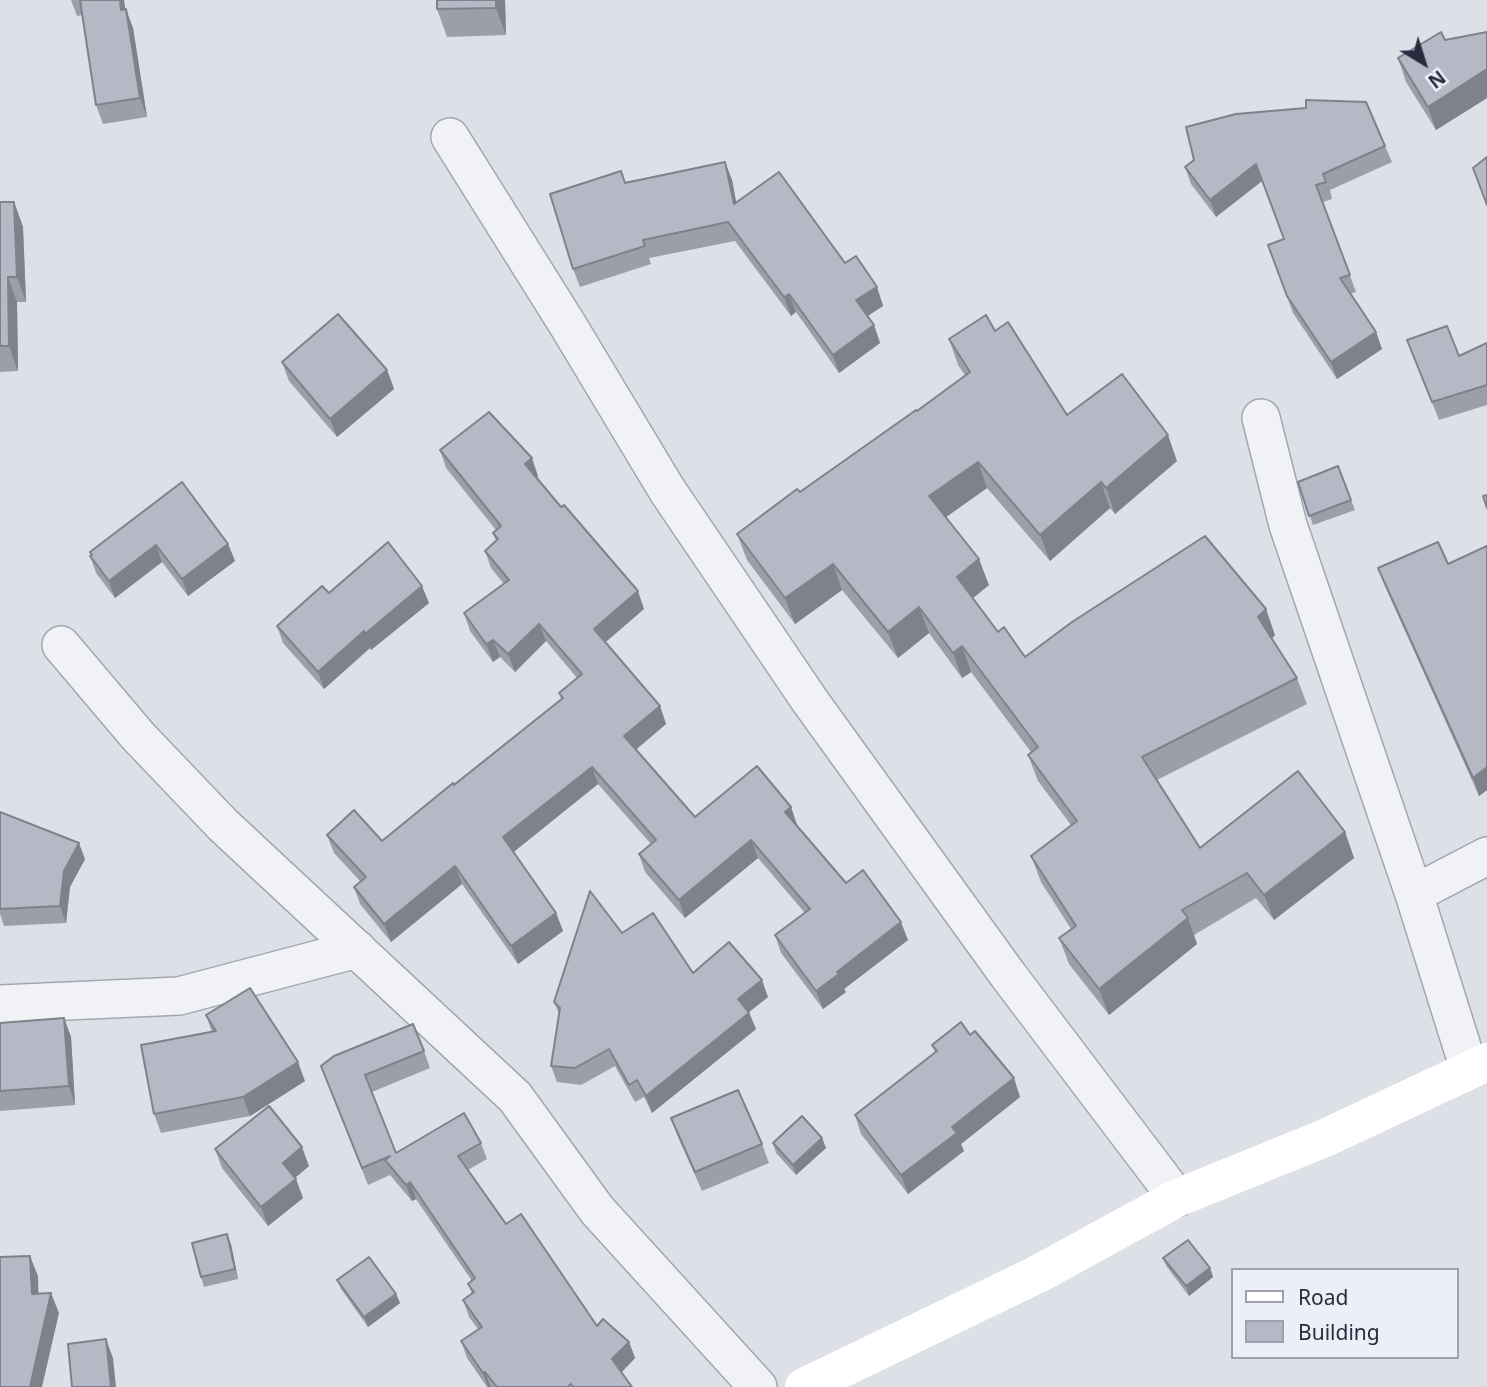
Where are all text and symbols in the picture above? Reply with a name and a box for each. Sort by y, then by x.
north arrow [1389,28,1459,98]
text: N [1423,65,1451,95]
legend [1232,1268,1459,1359]
text: Road [1298,1283,1348,1311]
text: Building [1298,1318,1380,1346]

